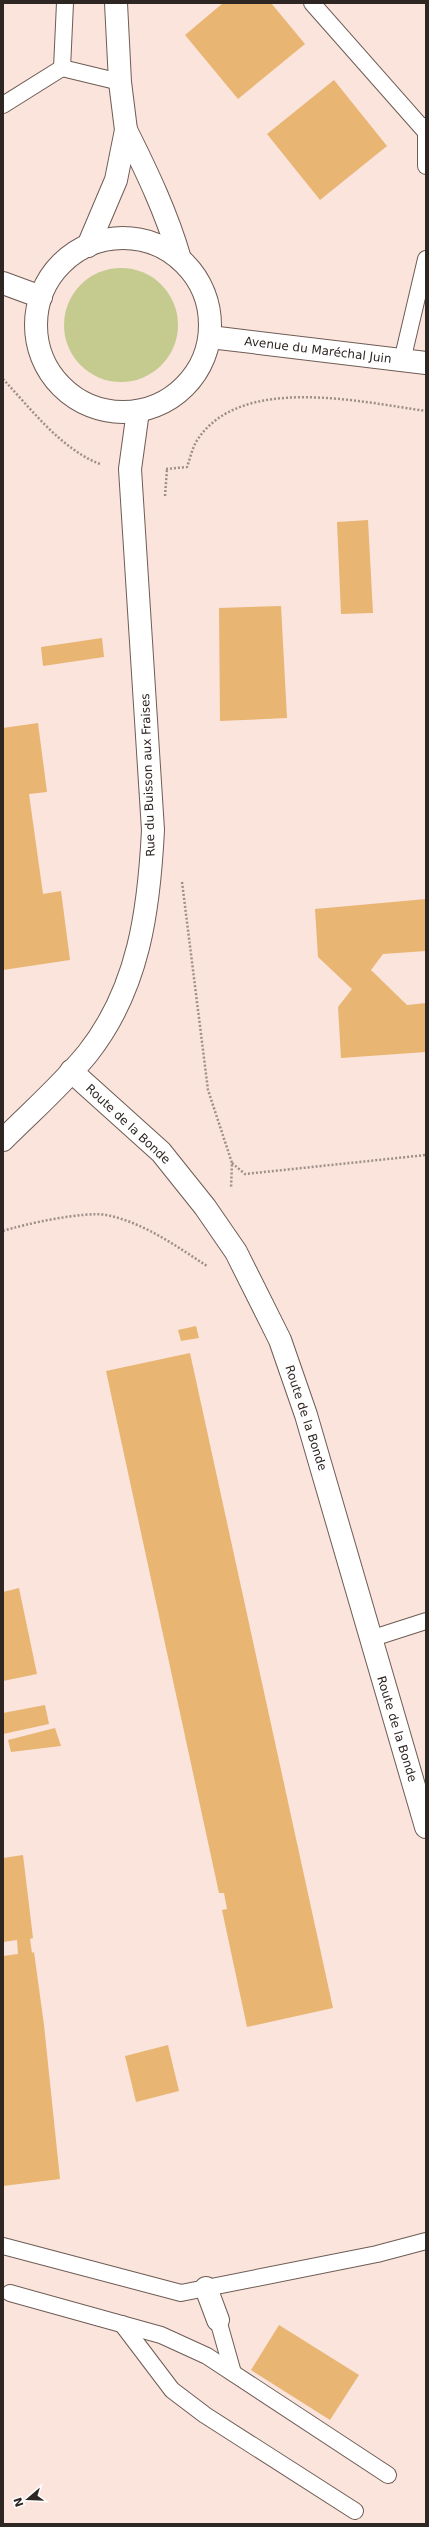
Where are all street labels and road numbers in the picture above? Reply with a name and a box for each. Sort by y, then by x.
street label: Avenue du Maréchal Juin [244,334,392,366]
street label: Rue du Buisson aux Fraises [138,693,158,857]
street label: Route de la Bonde [83,1081,173,1167]
street label: Route de la Bonde [282,1363,330,1473]
street label: Route de la Bonde [374,1674,420,1784]

